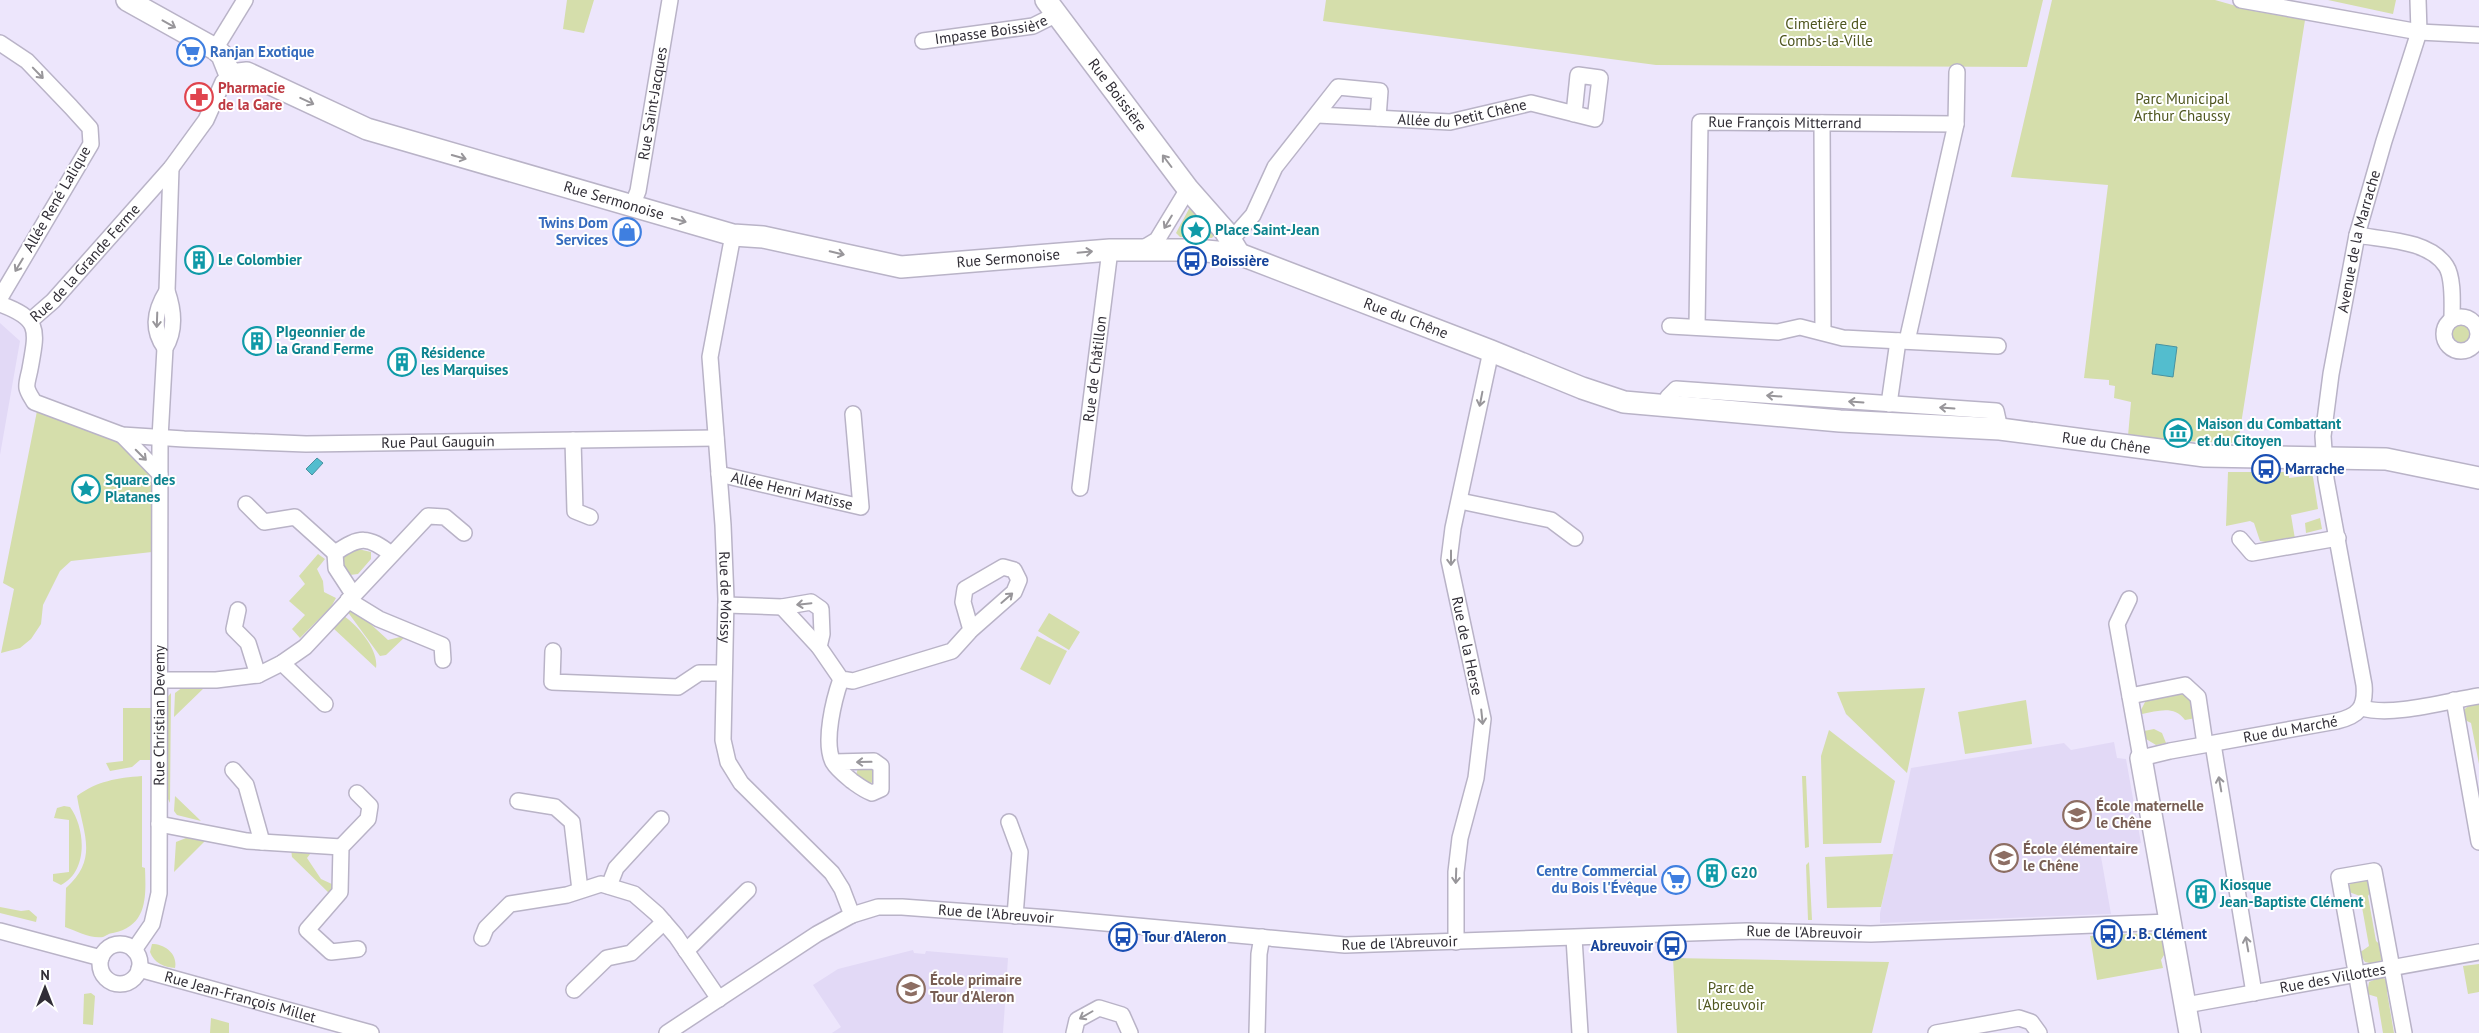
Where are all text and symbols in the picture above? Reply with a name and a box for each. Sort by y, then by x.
street label: Impasse Boissière [933,10,1051,48]
park label: Cimetière de Combs-la-Ville [1779,14,1873,50]
one-way arrow [161,20,176,29]
supermarket icon: Ranjan Exotique [176,37,206,67]
place label: Ranjan Exotique [210,42,315,61]
street label: Rue Saint-Jacques [633,45,671,161]
street label: Rue Boissière [1084,55,1151,135]
one-way arrow [32,67,44,79]
place label: Pharmacie de la Gare [218,78,286,114]
pharmacy icon: Pharmacie de la Gare [184,82,214,112]
park label: Parc Municipal Arthur Chaussy [2134,89,2230,125]
street label: Allée du Petit Chêne [1397,94,1528,131]
one-way arrow [299,96,314,106]
street label: Rue François Mitterrand [1708,112,1862,132]
street label: Allée René Lalique [19,142,95,255]
one-way arrow [451,152,467,162]
one-way arrow [1162,154,1172,168]
street label: Avenue de la Marrache [2333,168,2384,314]
street label: Rue Sermonoise [562,176,666,224]
street label: Rue de la Grande Ferme [26,200,144,326]
place label: Twins Dom Services [538,213,608,249]
one-way arrow [1162,215,1172,229]
place icon: Place Saint-Jean [1181,215,1211,245]
one-way arrow [670,216,686,225]
shop icon: Twins Dom Services [612,217,642,247]
place label: Place Saint-Jean [1215,220,1319,239]
street label: Rue Sermonoise [956,244,1061,271]
building icon: Le Colombier [184,245,214,275]
bus stop icon: Boissière [1177,246,1207,276]
one-way arrow [1077,248,1093,257]
one-way arrow [829,249,845,258]
place label: Le Colombier [218,250,303,269]
place label: Boissière [1211,251,1270,270]
one-way arrow [13,257,23,271]
street label: Rue du Chêne [1361,293,1451,343]
one-way arrow [152,311,161,327]
street label: Rue de Châtillon [1078,315,1111,423]
place label: PIgeonnier de la Grand Ferme [276,322,374,358]
building icon: PIgeonnier de la Grand Ferme [242,326,272,356]
place label: Résidence les Marquises [421,343,508,379]
building icon: Résidence les Marquises [387,347,417,377]
one-way arrow [1476,390,1485,406]
one-way arrow [1766,392,1782,401]
one-way arrow [1848,397,1864,407]
one-way arrow [1940,403,1956,413]
place label: Maison du Combattant et du Citoyen [2197,414,2342,450]
museum icon: Maison du Combattant et du Citoyen [2163,418,2193,448]
street label: Rue du Chêne [2061,427,2152,458]
street label: Rue Paul Gauguin [381,431,495,452]
one-way arrow [135,448,147,461]
bus stop icon: Marrache [2251,454,2281,484]
place label: Marrache [2285,459,2345,478]
street label: Allée Henri Matisse [729,467,855,514]
place label: Square des Platanes [105,470,175,506]
place icon: Square des Platanes [71,474,101,504]
one-way arrow [1446,549,1456,565]
street label: Rue de Moissy [715,551,736,643]
one-way arrow [1001,592,1014,604]
street label: Rue de la Herse [1448,595,1487,697]
one-way arrow [797,599,813,609]
street label: Rue Christian Devemy [149,645,169,786]
one-way arrow [1477,708,1487,724]
street label: Rue du Marché [2241,711,2339,747]
one-way arrow [857,757,873,766]
one-way arrow [2214,776,2224,792]
place label: École maternelle le Chêne [2096,796,2204,832]
school or university icon: École maternelle le Chêne [2062,800,2092,830]
place label: École élémentaire le Chêne [2023,839,2138,875]
school or university icon: École élémentaire le Chêne [1989,843,2019,873]
building icon: G20 [1697,858,1727,888]
place label: Centre Commercial du Bois l'Évêque [1536,861,1658,897]
place label: G20 [1731,863,1757,882]
supermarket icon: Centre Commercial du Bois l'Évêque [1661,865,1691,895]
one-way arrow [1452,868,1461,884]
place label: Kiosque Jean-Baptiste Clément [2219,875,2364,911]
building icon: Kiosque Jean-Baptiste Clément [2186,879,2216,909]
street label: Rue de l'Abreuvoir [937,900,1055,927]
bus stop icon: J. B. Clément [2093,919,2123,949]
street label: Rue de l'Abreuvoir [1746,921,1863,943]
bus stop icon: Tour d'Aleron [1108,922,1138,952]
place label: J. B. Clément [2126,924,2208,943]
place label: Tour d'Aleron [1142,927,1226,946]
street label: Rue de l'Abreuvoir [1341,931,1458,954]
bus stop icon: Abreuvoir [1657,931,1687,961]
place label: Abreuvoir [1591,936,1654,955]
one-way arrow [2241,937,2251,953]
street label: Rue des Villottes [2278,959,2387,997]
north arrow [20,963,70,1013]
text: N [40,966,50,984]
street label: Rue Jean-François Millet [162,966,318,1026]
place label: École primaire Tour d'Aleron [930,970,1022,1006]
school or university icon: École primaire Tour d'Aleron [896,974,926,1004]
park label: Parc de l'Abreuvoir [1697,978,1765,1014]
one-way arrow [1080,1010,1094,1020]

